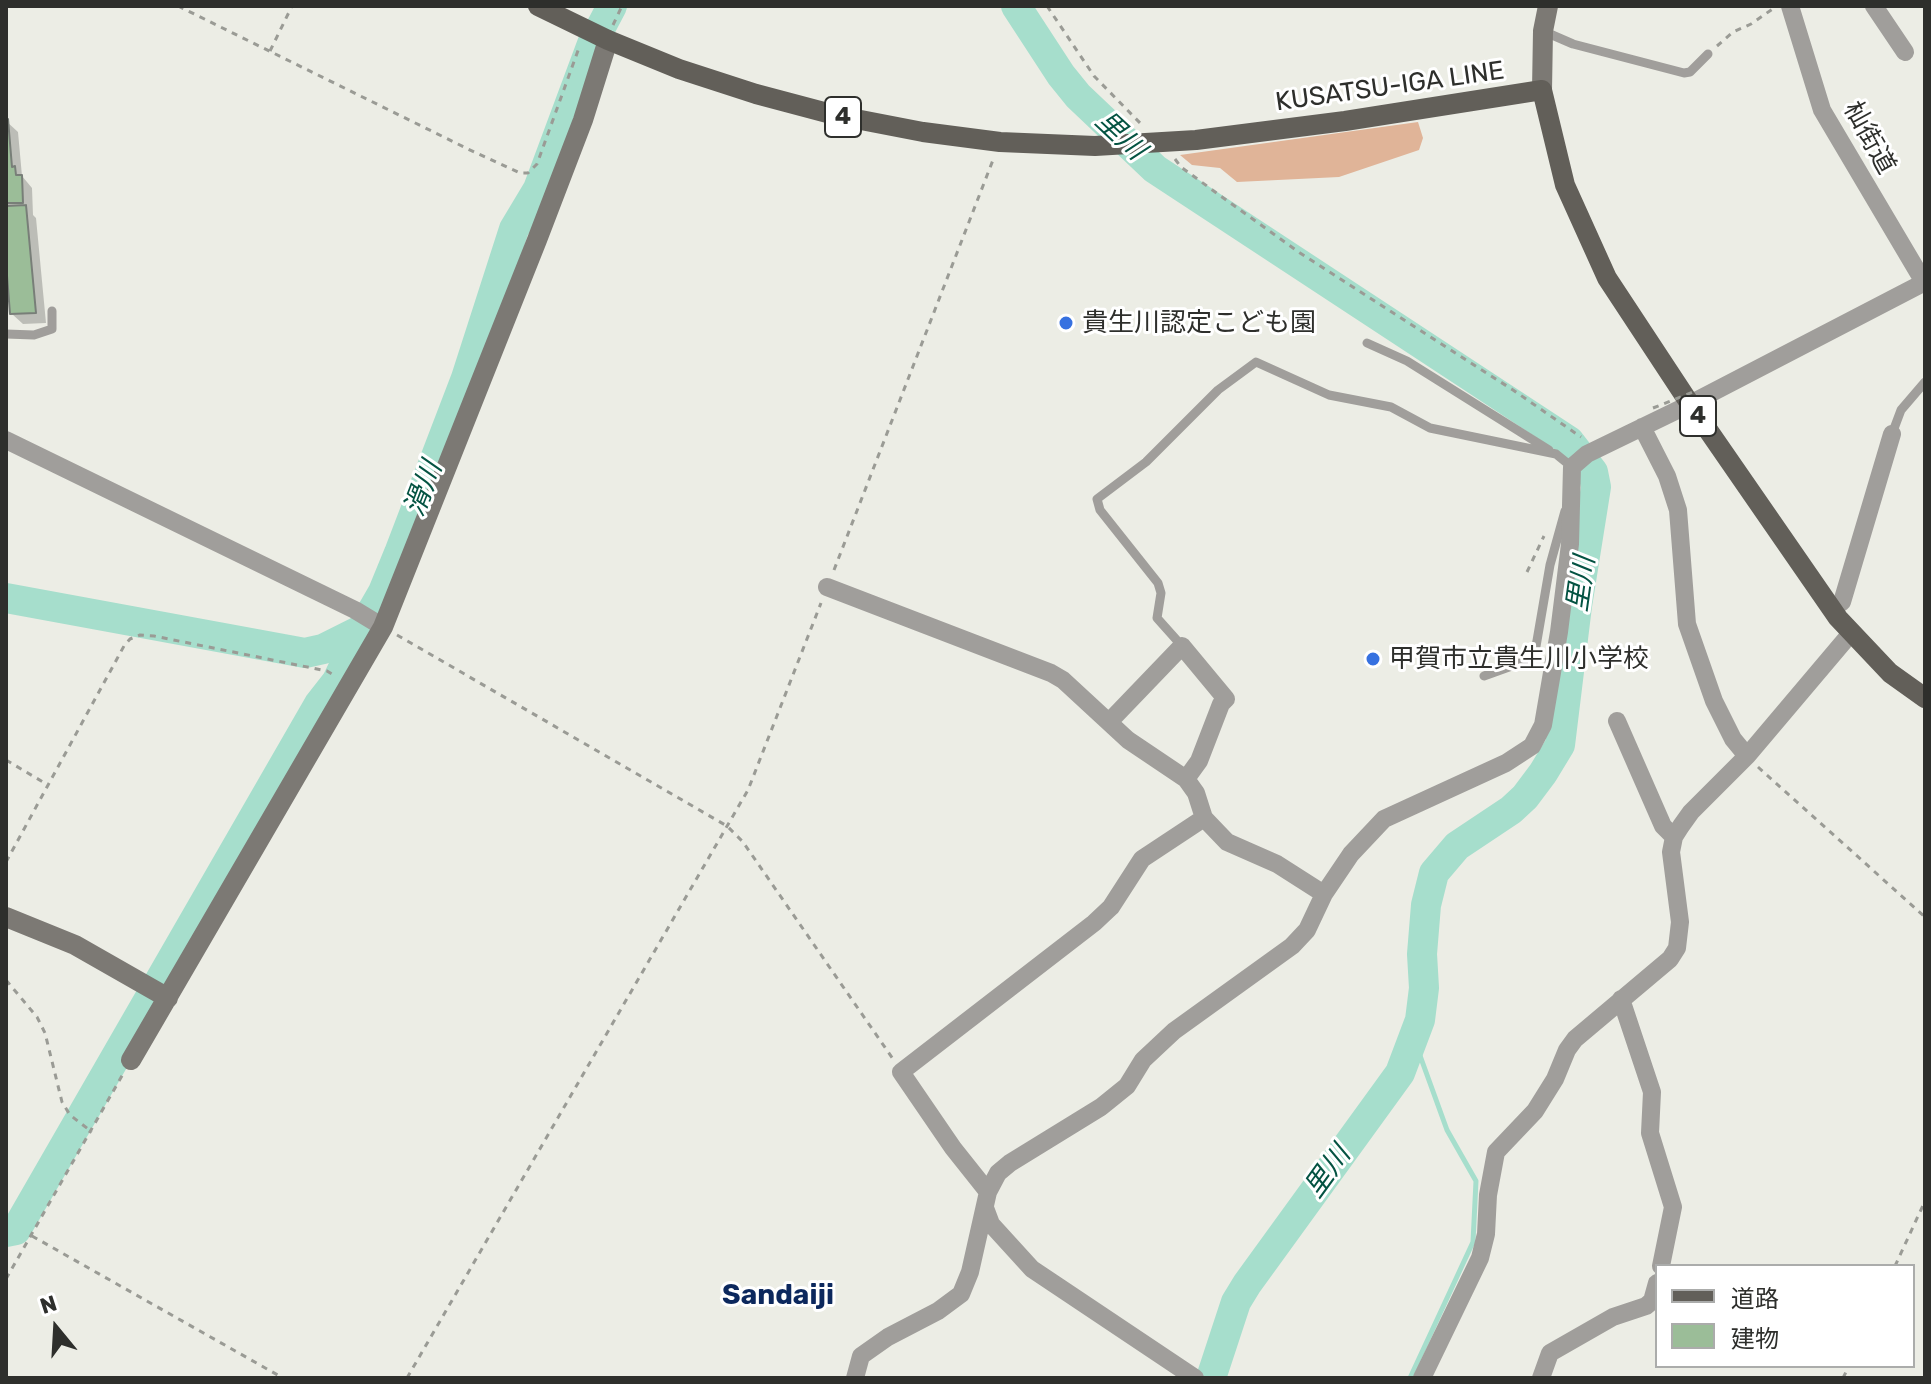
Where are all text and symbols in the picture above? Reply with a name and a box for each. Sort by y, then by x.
street label: KUSATSU-IGA LINE [1274,56,1506,118]
street label: 杣街道 [1836,96,1902,180]
road number: 4 [825,97,861,137]
water label: 里川 [1088,105,1152,167]
place label: 貴生川認定こども園 [1082,307,1316,339]
marker: 貴生川認定こども園 [1057,314,1075,332]
road number: 4 [1680,396,1716,436]
water label: 滑川 [398,457,450,521]
water label: 里川 [1561,554,1603,614]
place label: 甲賀市立貴生川小学校 [1389,643,1649,675]
marker: 甲賀市立貴生川小学校 [1364,650,1382,668]
water label: 里川 [1298,1139,1358,1205]
legend [1655,1264,1915,1368]
district label: Sandaiji [722,1279,834,1313]
text: 道路 [1731,1285,1779,1313]
north arrow [16,1288,96,1368]
text: N [37,1289,60,1320]
text: 建物 [1731,1325,1779,1353]

